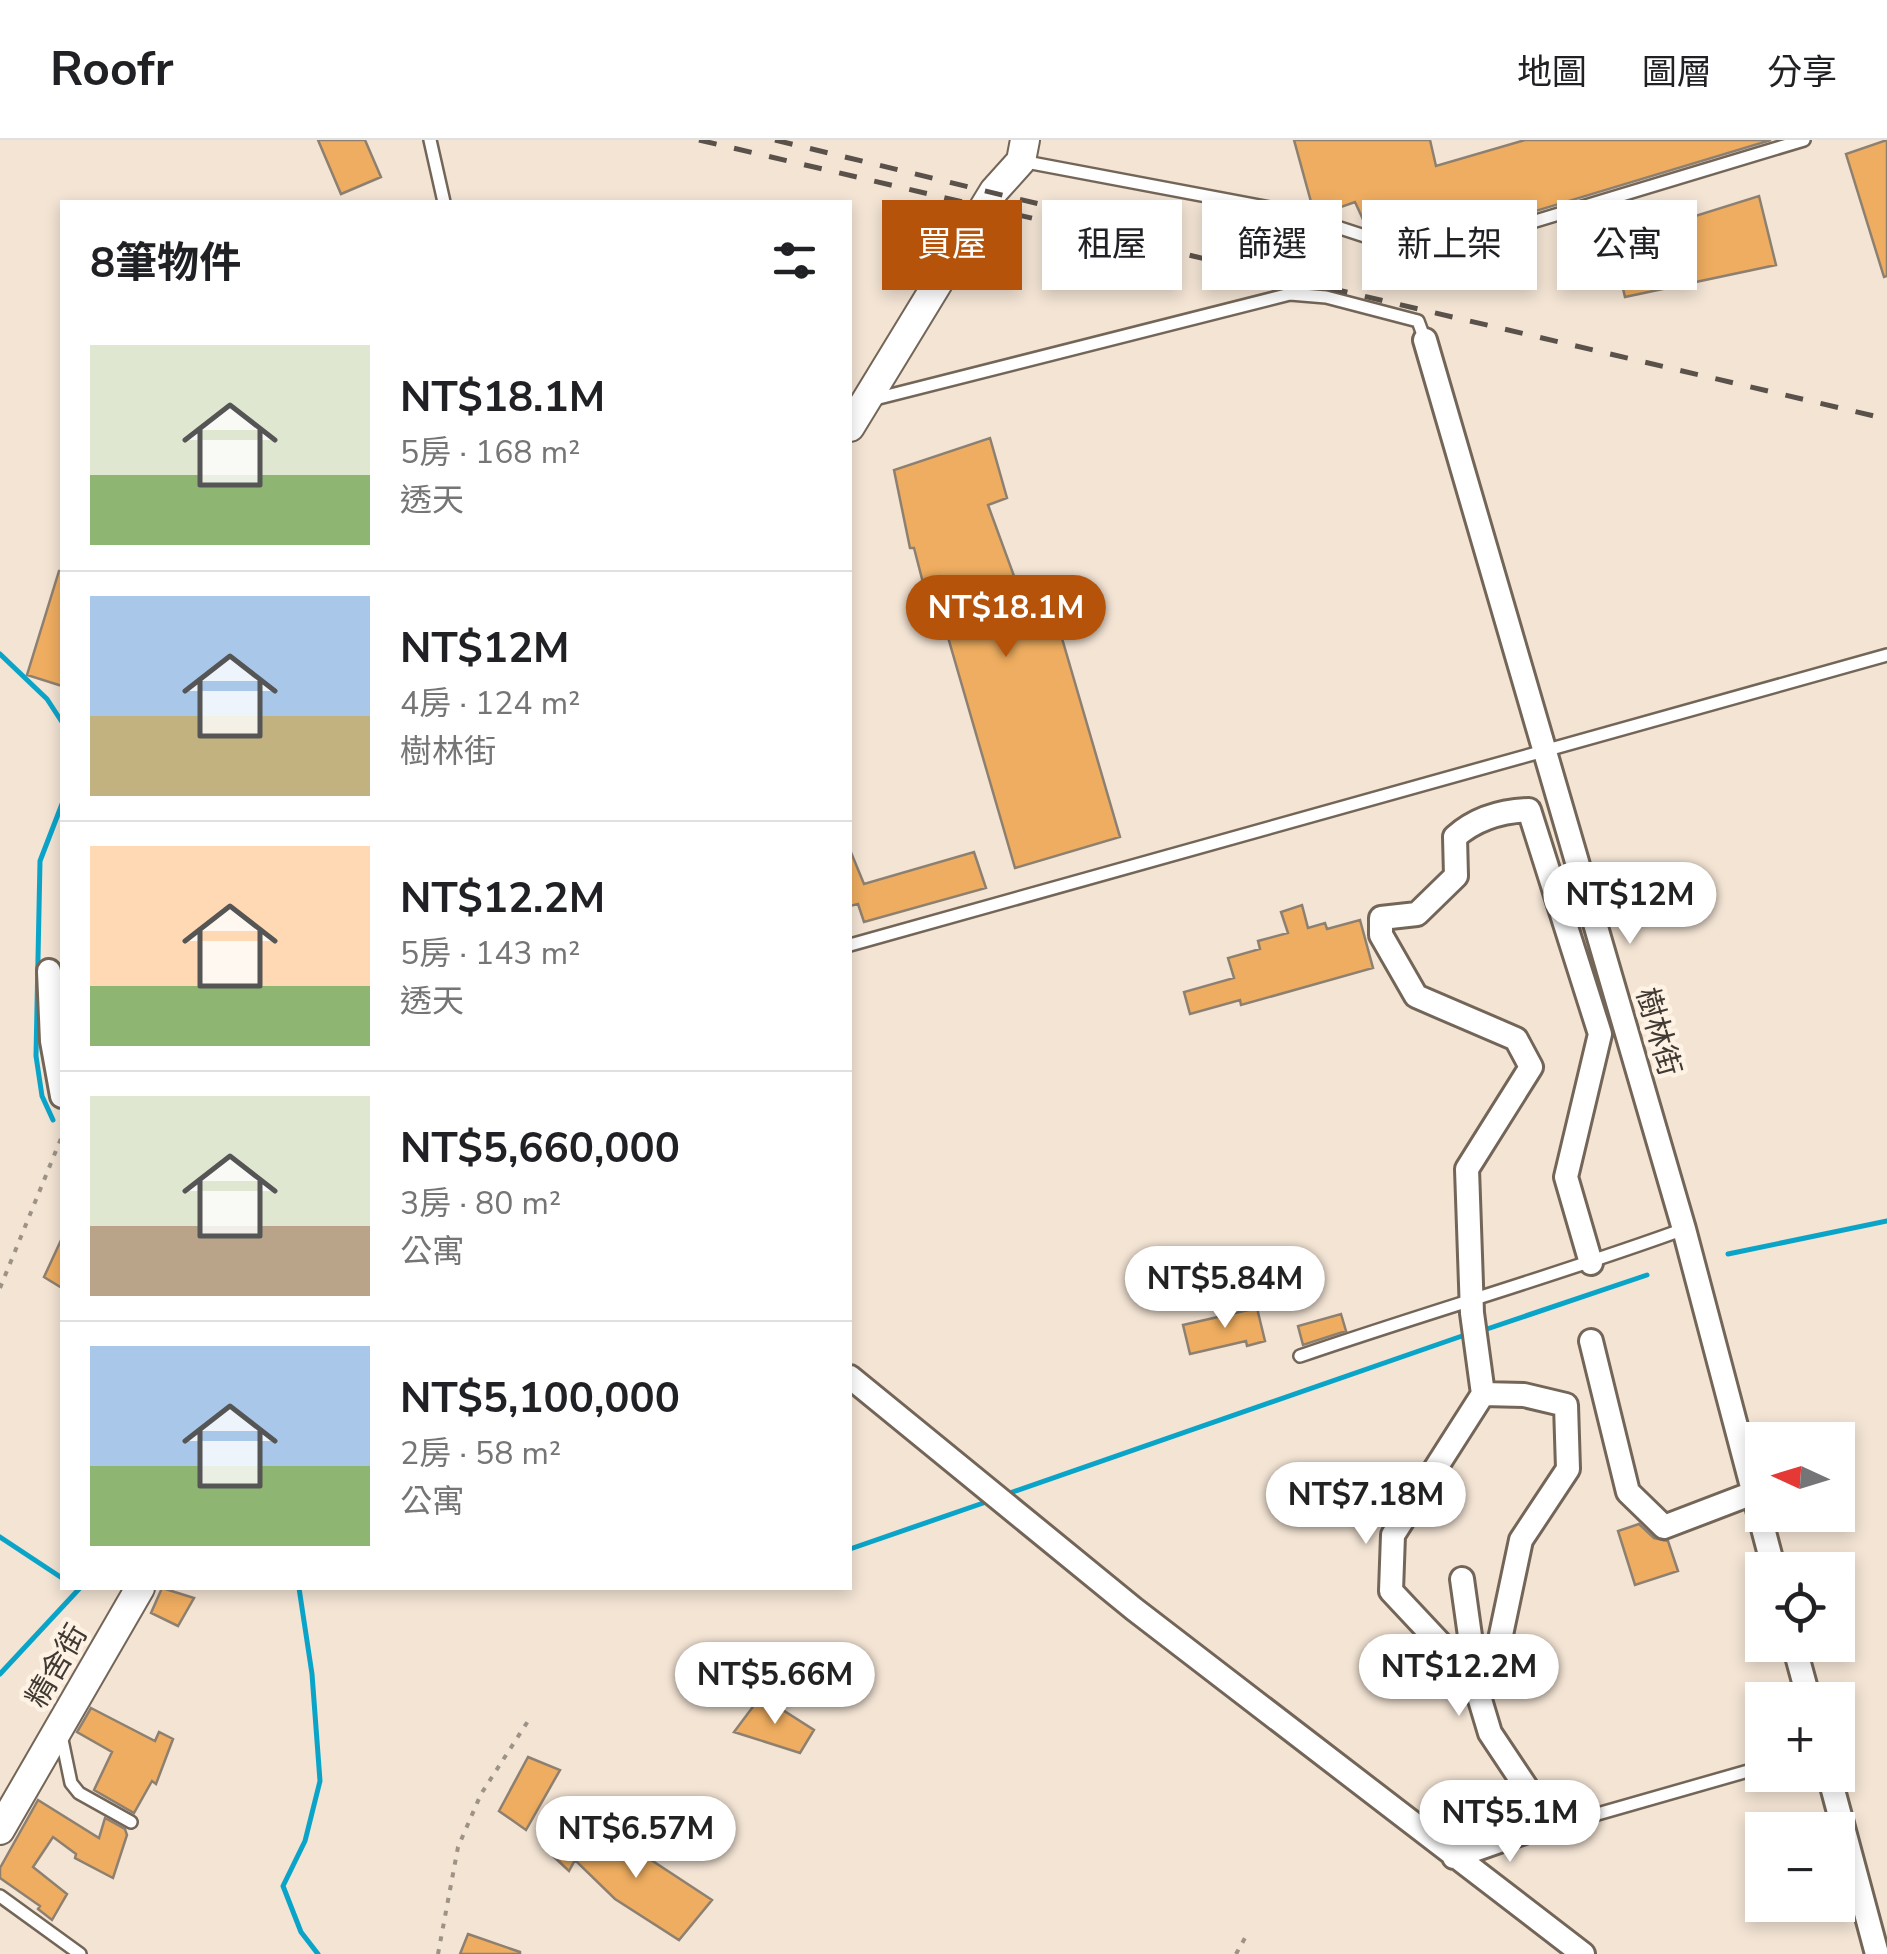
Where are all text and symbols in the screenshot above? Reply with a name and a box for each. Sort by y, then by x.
text: Roofr [50,36,174,102]
text: 地圖 [1517,49,1587,96]
text: 圖層 [1642,49,1712,96]
text: 分享 [1767,49,1837,96]
chip: 買屋 [882,200,1022,290]
chip: 租屋 [1042,200,1182,290]
chip: 篩選 [1202,200,1342,290]
chip: 新上架 [1362,200,1537,290]
chip: 公寓 [1557,200,1697,290]
icon: filters [767,233,822,288]
text: 8筆物件 [90,235,241,292]
text: NT$18.1M [400,369,605,426]
icon: home [170,385,290,505]
text: 5房 · 168 m² [400,431,580,474]
text: 透天 [400,479,464,522]
pin: NT$18.1M [903,575,1109,660]
text: NT$18.1M [928,586,1084,629]
text: NT$12M [400,620,570,677]
icon: home [170,636,290,756]
text: 4房 · 124 m² [400,682,580,725]
text: 樹林街 [400,730,496,773]
pin: NT$12M [1549,862,1711,947]
text: NT$12.2M [400,870,605,927]
text: NT$12M [1565,873,1695,916]
icon: home [170,886,290,1006]
text: 5房 · 143 m² [400,932,580,975]
text: 透天 [400,980,464,1023]
street label: 樹林街 [1626,983,1690,1081]
text: NT$5,660,000 [400,1120,680,1177]
icon: home [170,1136,290,1256]
text: 3房 · 80 m² [400,1182,561,1225]
text: 公寓 [400,1230,464,1273]
pin: NT$5.84M [1122,1246,1328,1331]
text: NT$5.84M [1147,1257,1303,1300]
text: NT$5,100,000 [400,1370,680,1427]
icon: home [170,1386,290,1506]
north arrow [1745,1422,1855,1532]
map controls [1745,1422,1855,1922]
text: 2房 · 58 m² [400,1432,561,1475]
pin: NT$7.18M [1263,1462,1469,1547]
text: NT$7.18M [1288,1473,1444,1516]
text: 公寓 [400,1480,464,1523]
button: locate [1745,1552,1855,1662]
street label: 精舍街 [17,1617,97,1715]
pin: NT$12.2M [1356,1634,1562,1719]
pin: NT$5.66M [672,1642,878,1727]
text: NT$12.2M [1381,1645,1537,1688]
text: NT$5.66M [697,1653,853,1696]
button: + [1745,1682,1855,1792]
pin: NT$5.1M [1418,1780,1602,1865]
text: NT$5.1M [1441,1791,1579,1834]
pin: NT$6.57M [533,1796,739,1881]
text: NT$6.57M [558,1807,714,1850]
button: − [1745,1812,1855,1922]

